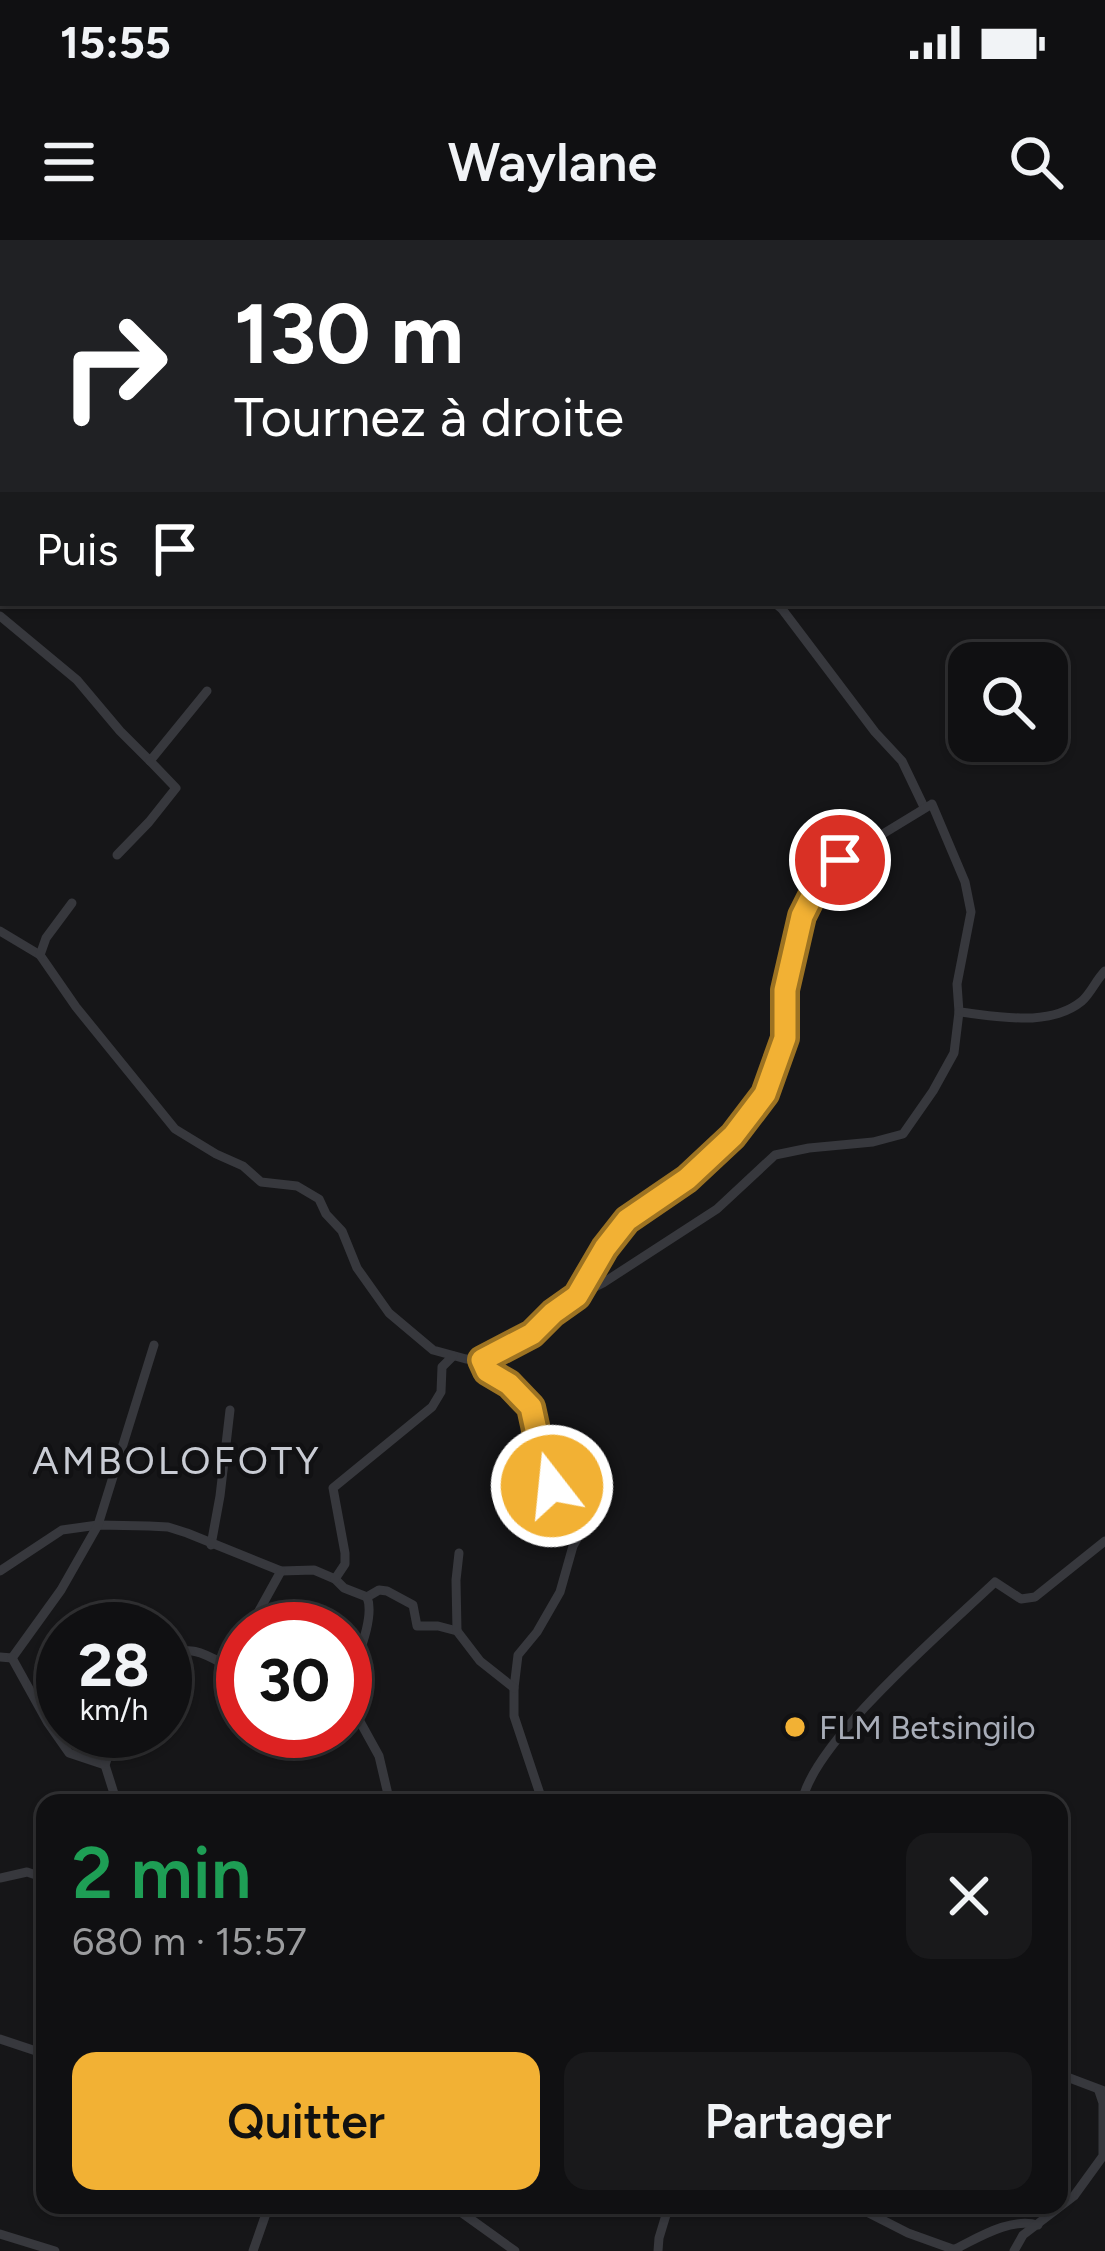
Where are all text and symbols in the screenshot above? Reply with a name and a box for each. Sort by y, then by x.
text: 15:55 [60,15,171,69]
icon: menu [36,129,102,195]
icon: search [1003,129,1069,195]
text: Waylane [448,130,657,195]
text: 130 m [234,283,464,384]
icon: right [36,288,192,444]
text: Tournez à droite [234,385,624,450]
icon: arrive [142,516,208,582]
text: Puis [36,522,118,576]
map controls [948,642,1068,762]
button: search [948,642,1068,762]
pin [789,809,891,911]
icon: arrive [807,827,873,893]
position arrow [489,1423,615,1549]
district label: AMBOLOFOTY [32,1437,322,1484]
speed limit sign: 30 [216,1602,372,1758]
text: 28 [78,1629,150,1701]
text: km/h [80,1691,148,1728]
place label: FLM Betsingilo [819,1708,1036,1747]
marker: FLM Betsingilo [782,1714,808,1740]
text: 2 min [72,1830,251,1916]
button: close [906,1833,1032,1959]
text: 680 m · 15:57 [72,1918,307,1965]
button: Quitter [72,2052,540,2190]
button: Partager [564,2052,1032,2190]

